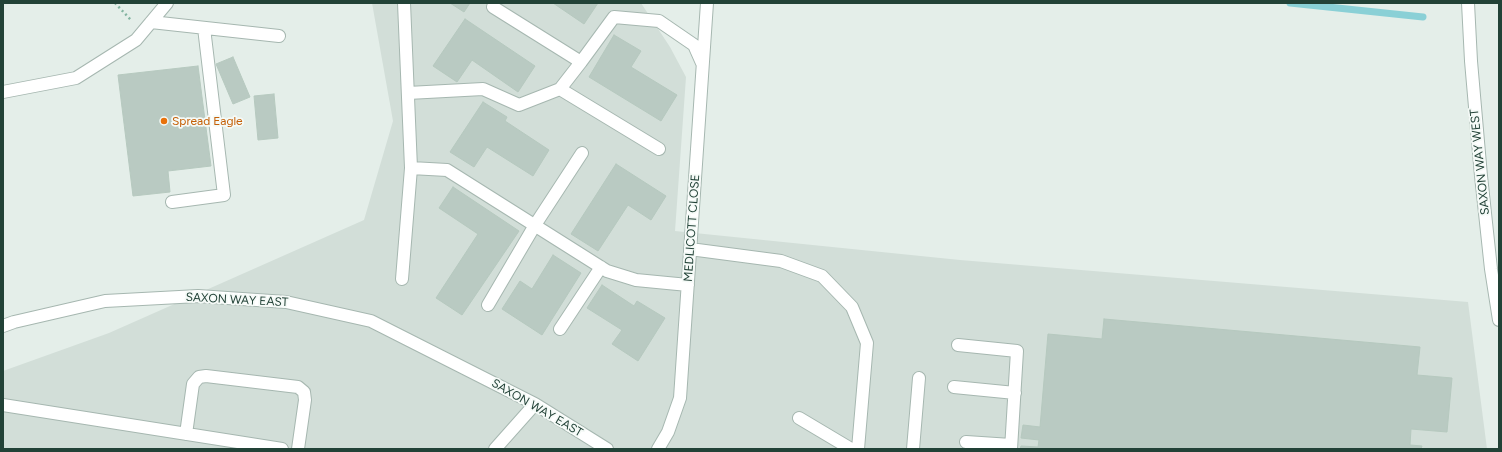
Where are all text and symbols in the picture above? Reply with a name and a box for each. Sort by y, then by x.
street label: SAXON WAY WEST [1467,108,1493,216]
place label: Spread Eagle [172,114,243,128]
marker: Spread Eagle [159,116,169,126]
street label: MEDLICOTT CLOSE [681,174,703,282]
street label: SAXON WAY EAST [185,290,289,310]
street label: SAXON WAY EAST [489,376,585,440]

